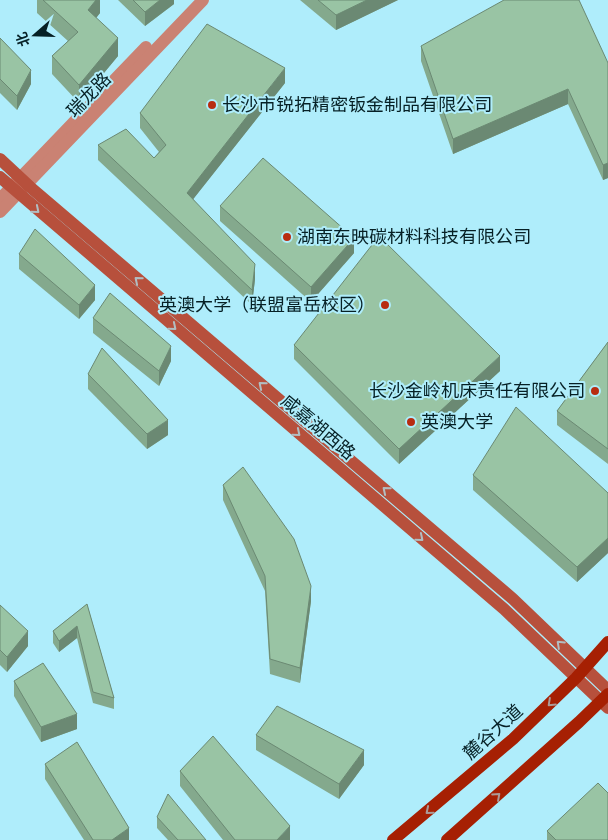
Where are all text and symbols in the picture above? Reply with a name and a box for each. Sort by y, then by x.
north arrow [10,10,60,60]
text: 北 [13,30,34,49]
street label: 瑞龙路 [63,69,116,122]
place label: 长沙市锐拓精密钣金制品有限公司 [222,95,492,116]
marker: 长沙市锐拓精密钣金制品有限公司 [206,99,218,111]
one-way arrow [31,204,40,213]
place label: 湖南东映碳材料科技有限公司 [297,227,531,248]
marker: 湖南东映碳材料科技有限公司 [281,231,293,243]
one-way arrow [135,276,144,285]
place label: 英澳大学（联盟富岳校区） [159,295,375,316]
marker: 英澳大学（联盟富岳校区） [379,299,391,311]
one-way arrow [167,321,176,330]
place label: 长沙金岭机床责任有限公司 [369,381,585,402]
one-way arrow [259,382,268,391]
marker: 长沙金岭机床责任有限公司 [589,385,601,397]
street label: 咸嘉湖西路 [276,390,359,464]
place label: 英澳大学 [421,412,493,433]
marker: 英澳大学 [405,416,417,428]
one-way arrow [291,427,300,436]
one-way arrow [382,487,391,496]
one-way arrow [415,532,424,541]
one-way arrow [557,641,566,650]
one-way arrow [548,697,557,706]
street label: 麓谷大道 [460,700,527,764]
one-way arrow [492,793,501,802]
one-way arrow [426,805,435,814]

